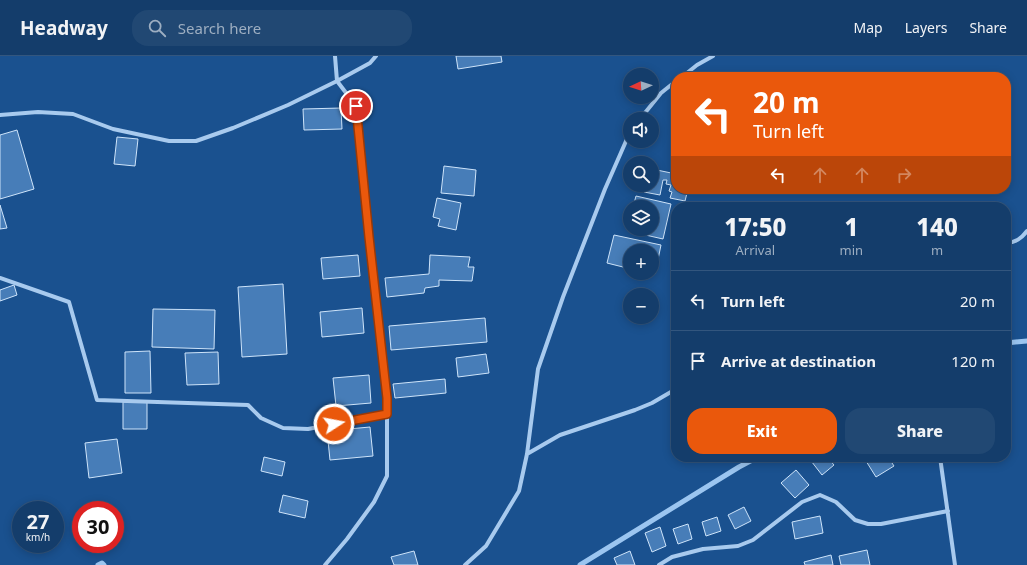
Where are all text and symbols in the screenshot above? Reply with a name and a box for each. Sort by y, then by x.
search box [132,10,412,46]
text: Headway [20,15,108,41]
icon: search [146,17,168,39]
text: Search here [178,18,261,38]
text: Map [854,18,883,37]
text: Layers [905,18,947,37]
text: Share [969,18,1007,37]
north arrow [623,68,659,104]
map controls [623,68,659,324]
text: 20 m [753,83,820,121]
icon: left [687,88,739,140]
pin [339,89,373,123]
icon: arrive [345,95,367,117]
button: sound [623,112,659,148]
text: Turn left [753,119,824,143]
button: search [623,156,659,192]
icon: left [767,164,789,186]
icon: ahead [809,164,831,186]
icon: ahead [851,164,873,186]
icon: right [893,164,915,186]
button: layers [623,200,659,236]
text: 17:50 [724,210,786,243]
text: 1 [844,210,858,243]
text: 140 [916,210,958,243]
text: Arrival [735,241,775,259]
text: min [840,241,863,259]
text: m [931,241,943,259]
button: + [623,244,659,280]
button: − [623,288,659,324]
icon: left [687,290,709,312]
text: Turn left [721,291,785,311]
text: 20 m [960,291,995,311]
icon: arrive [687,350,709,372]
text: Arrive at destination [721,351,876,371]
text: 120 m [951,351,995,371]
position arrow [313,403,355,445]
button: Exit [687,408,837,454]
button: Share [845,408,995,454]
speed limit sign: 30 [72,501,124,553]
text: 27 [27,508,49,535]
text: km/h [26,530,50,544]

